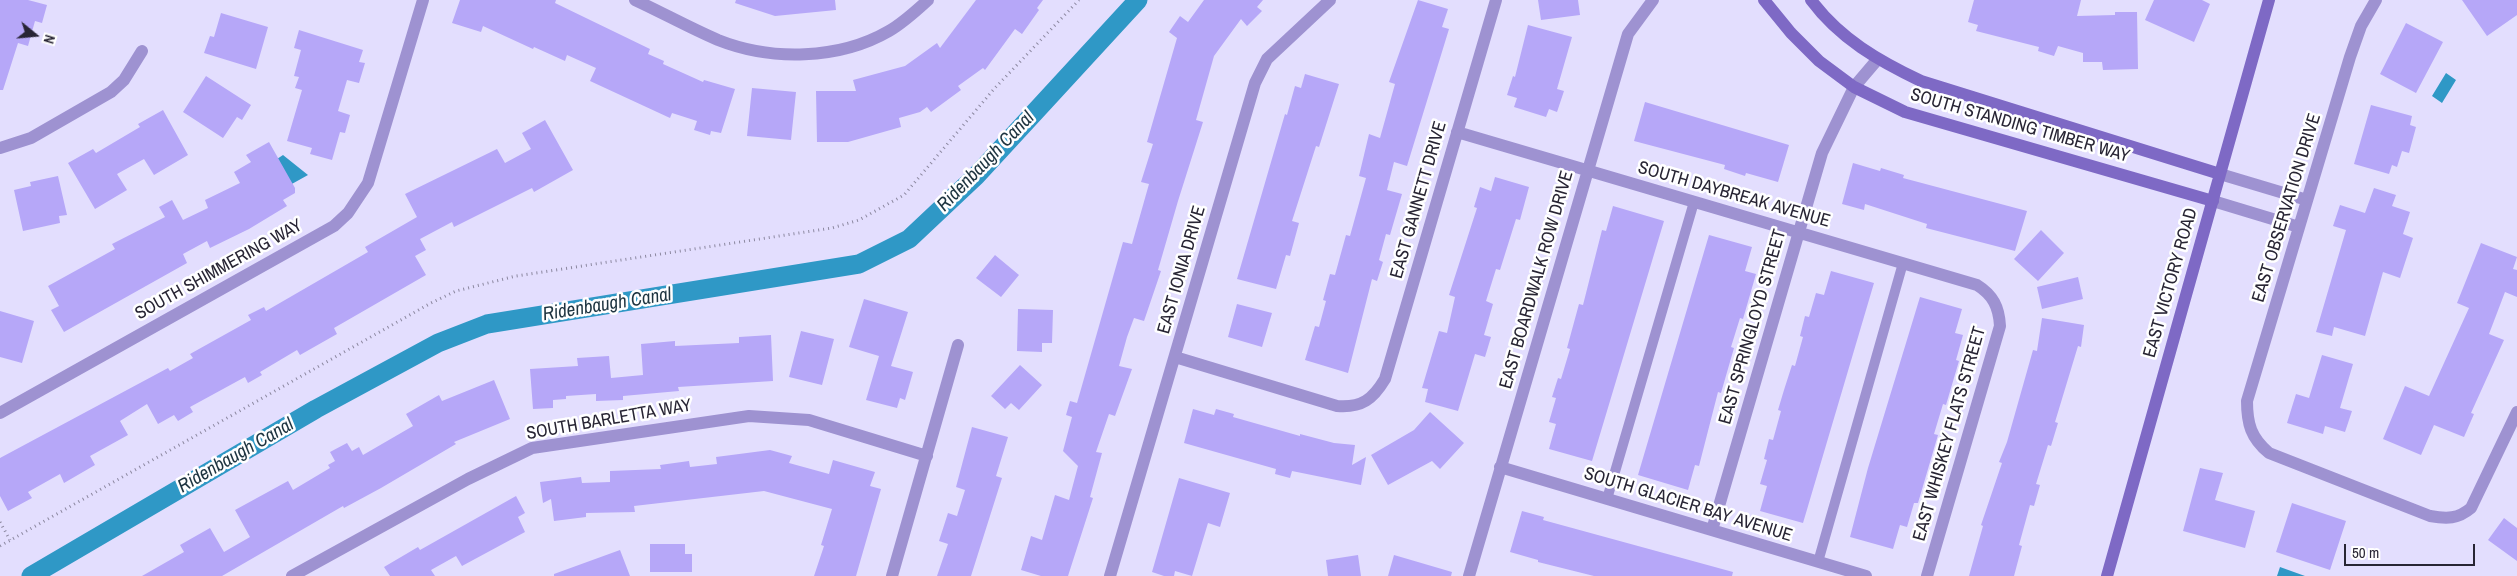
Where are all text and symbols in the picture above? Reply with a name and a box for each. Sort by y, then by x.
north arrow [10,10,60,60]
text: N [40,33,59,46]
street label: SOUTH STANDING TIMBER WAY [1908,84,2132,168]
water label: Ridenbaugh Canal [933,107,1039,217]
street label: EAST OBSERVATION DRIVE [2248,111,2326,305]
street label: EAST GANNETT DRIVE [1386,119,1452,281]
street label: SOUTH DAYBREAK AVENUE [1635,157,1833,233]
street label: EAST BOARDWALK ROW DRIVE [1495,168,1579,392]
street label: EAST IONIA DRIVE [1153,204,1211,336]
street label: EAST VICTORY ROAD [2139,206,2203,360]
street label: SOUTH SHIMMERING WAY [132,215,306,325]
street label: EAST SPRINGLOYD STREET [1715,227,1791,427]
water label: Ridenbaugh Canal [541,284,673,326]
street label: EAST WHISKEY FLATS STREET [1909,324,1991,544]
street label: SOUTH BARLETTA WAY [525,395,693,445]
water label: Ridenbaugh Canal [174,414,298,498]
street label: SOUTH GLACIER BAY AVENUE [1581,463,1795,547]
scale bar [2347,534,2478,566]
text: 50 m [2352,542,2379,563]

